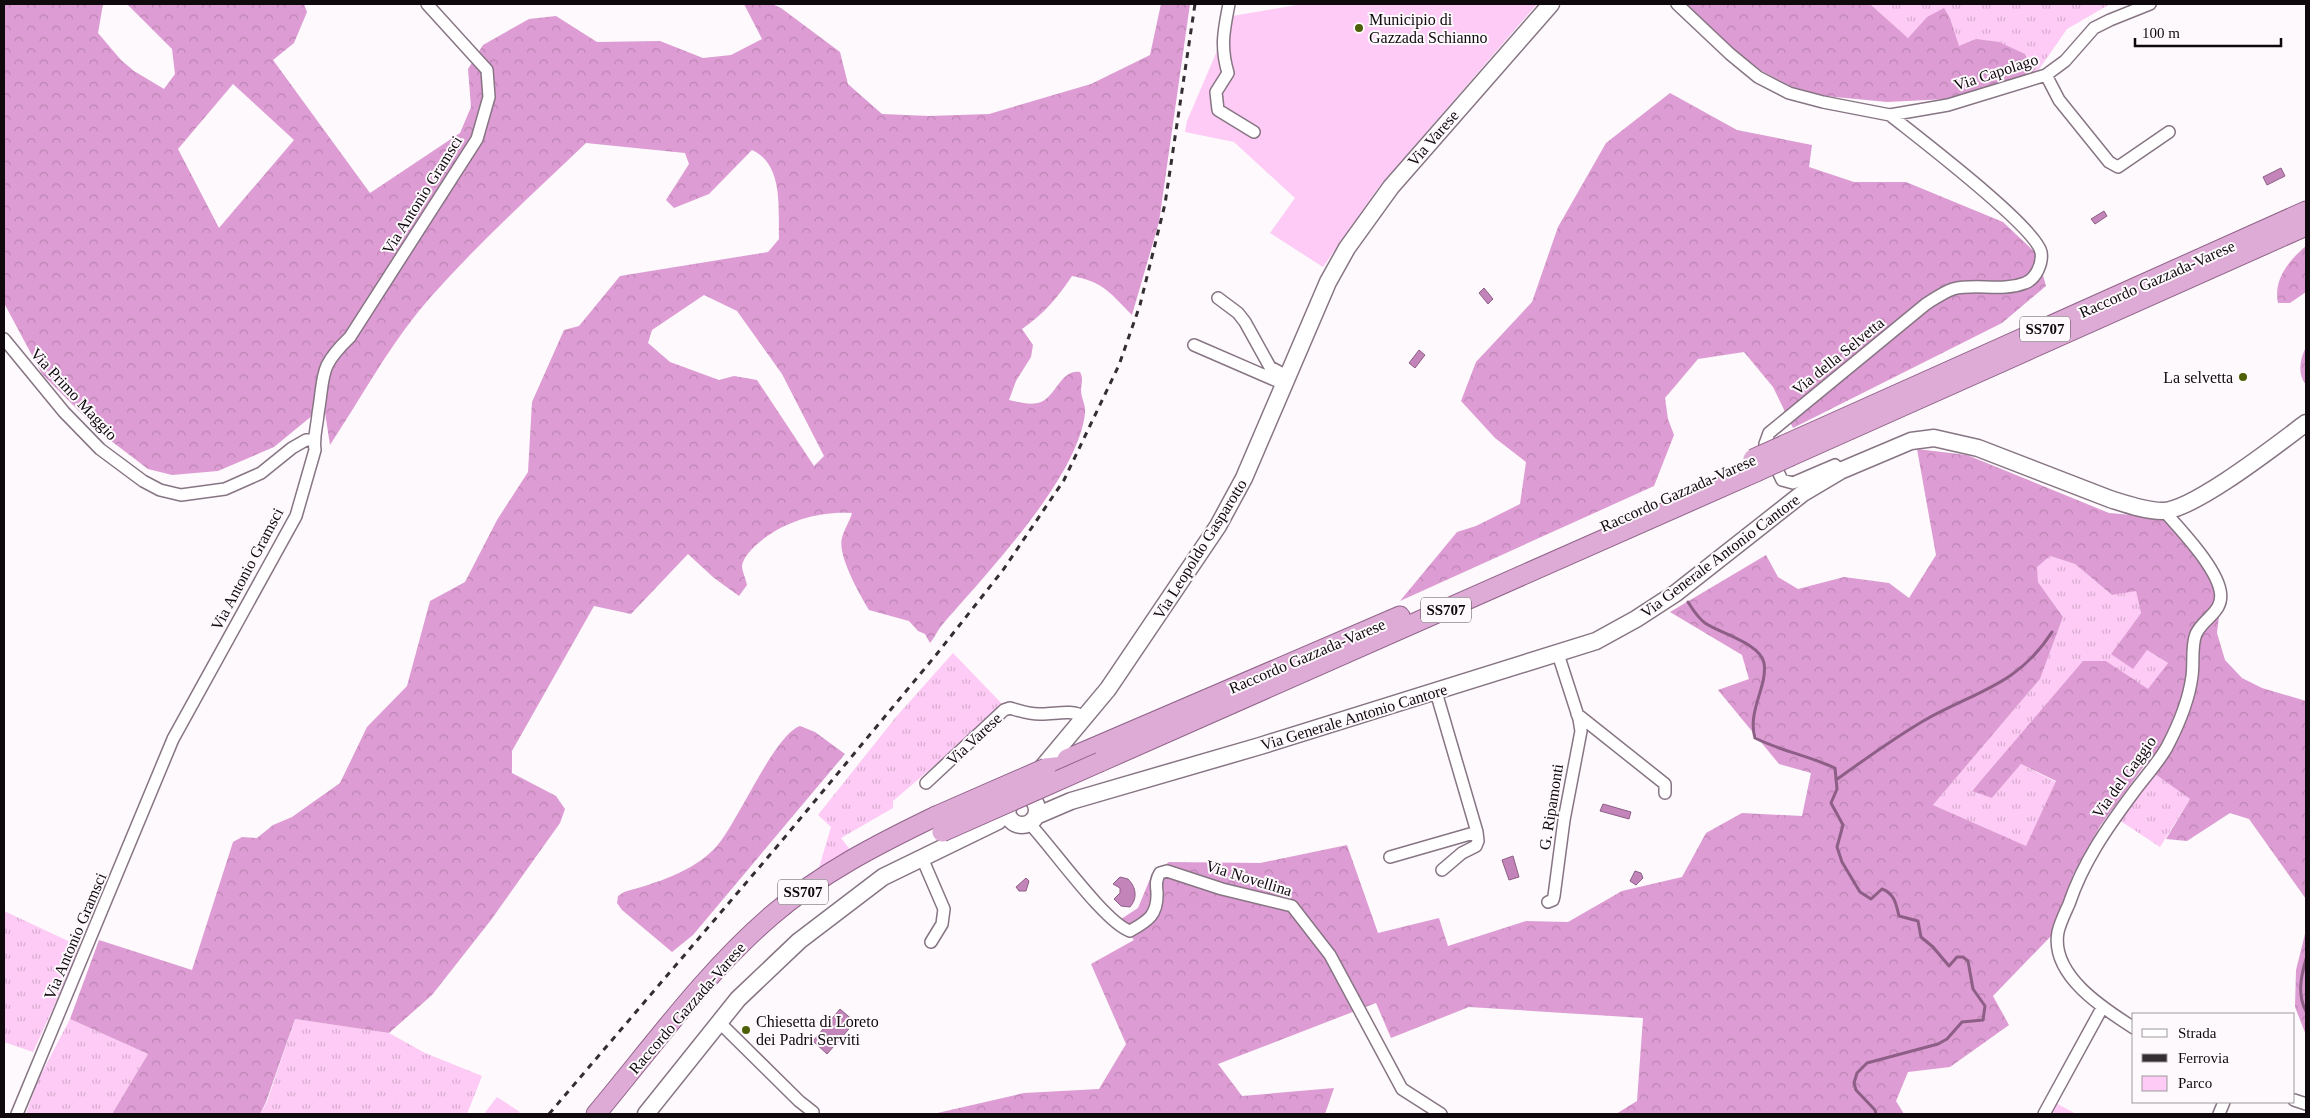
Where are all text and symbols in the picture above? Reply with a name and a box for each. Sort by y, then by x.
place label: Municipio di Gazzada Schianno [1369,11,1488,46]
scale bar [2135,15,2281,47]
marker: Municipio di Gazzada Schianno [1353,22,1365,34]
text: 100 m [2142,25,2180,41]
street label: Via Capolago [1952,50,2041,95]
street label: Via Varese [1404,107,1462,169]
street label: Via Antonio Gramsci [379,132,466,257]
street label: Raccordo Gazzada-Varese [2077,237,2237,321]
street label: Via della Selvetta [1789,314,1887,398]
road number: SS707 [2020,316,2070,342]
street label: Via Primo Maggio [26,345,121,444]
place label: La selvetta [2163,369,2233,386]
marker: La selvetta [2237,371,2249,383]
street label: Raccordo Gazzada-Varese [1598,451,1758,535]
street label: Via Leopoldo Gasparotto [1150,476,1251,623]
street label: Via Generale Antonio Cantore [1637,491,1803,621]
street label: Via Antonio Gramsci [208,505,287,633]
road number: SS707 [1421,598,1471,622]
street label: Raccordo Gazzada-Varese [1226,615,1388,697]
street label: Via Generale Antonio Cantore [1259,680,1449,754]
street label: Via Varese [943,709,1005,769]
street label: Via del Gaggio [2089,733,2160,822]
street label: G. Ripamonti [1536,762,1567,852]
street label: Via Novellina [1204,857,1294,899]
street label: Via Antonio Gramsci [41,870,110,1002]
road number: SS707 [778,880,828,904]
street label: Raccordo Gazzada-Varese [625,939,749,1077]
place label: Chiesetta di Loreto dei Padri Serviti [756,1013,879,1048]
legend [2132,1013,2295,1103]
marker: Chiesetta di Loreto dei Padri Serviti [740,1024,752,1036]
text: Strada [2178,1025,2217,1041]
text: Ferrovia [2178,1050,2229,1066]
text: Parco [2178,1075,2212,1091]

